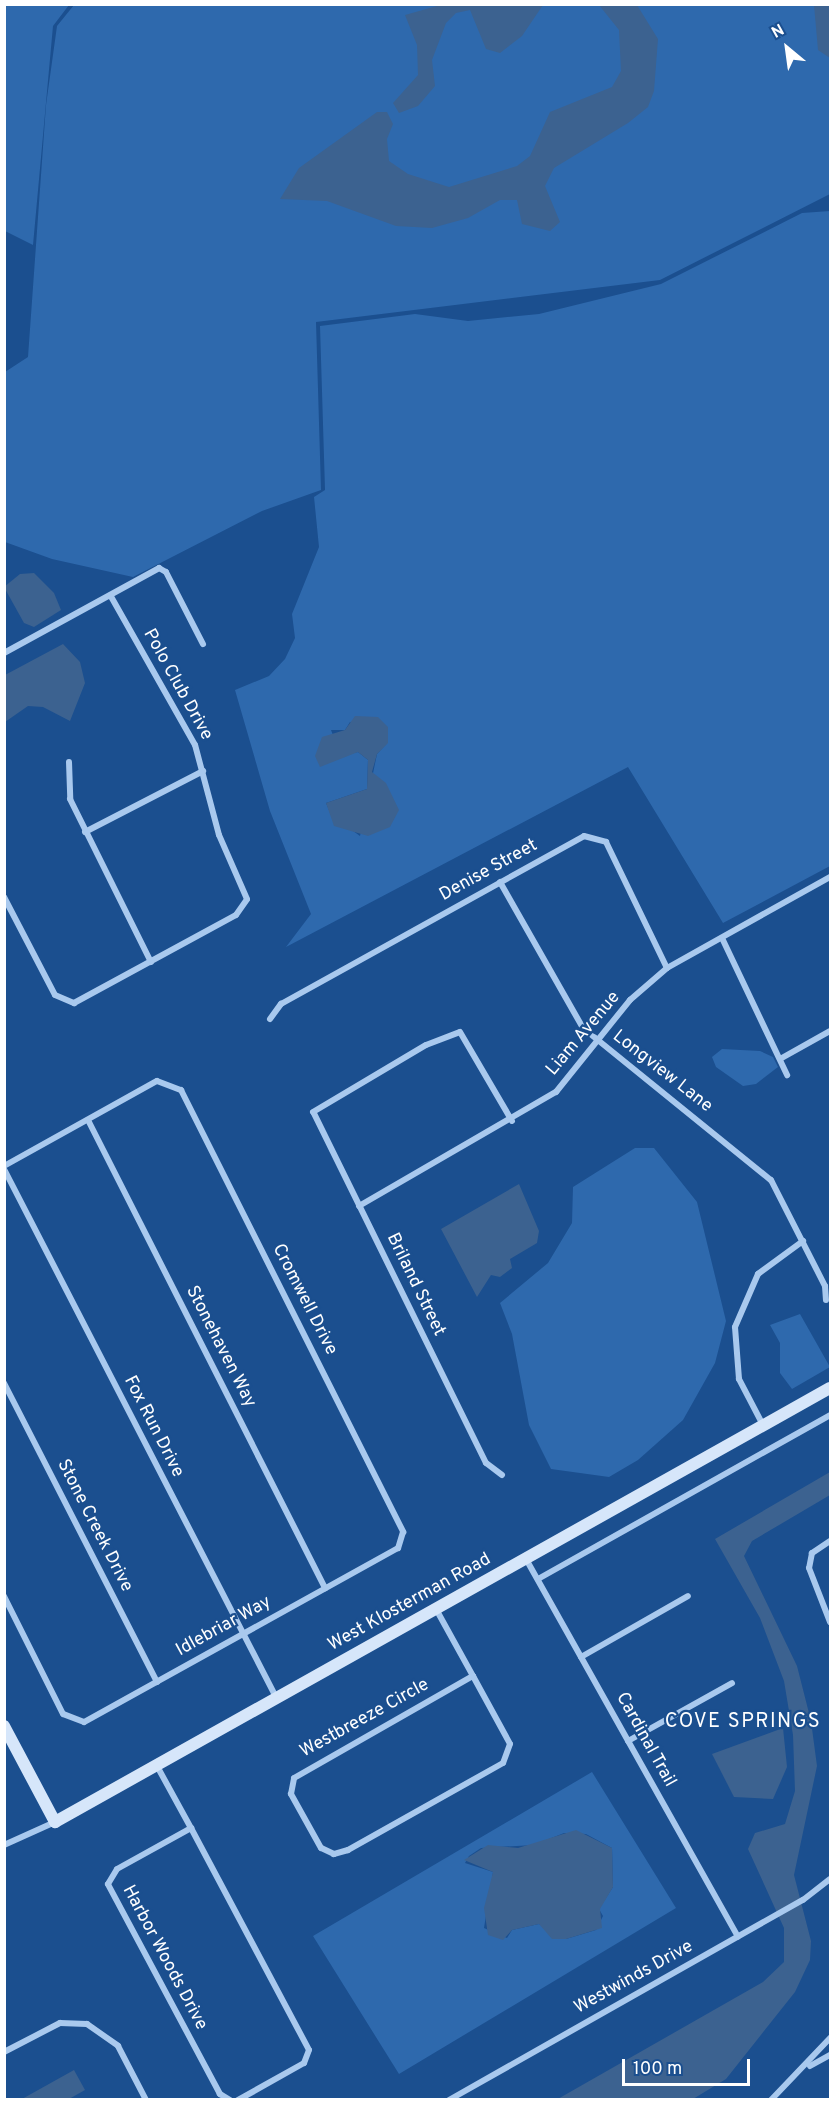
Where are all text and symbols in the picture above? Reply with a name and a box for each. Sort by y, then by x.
north arrow [757,18,817,78]
text: N [768,21,788,44]
street label: Polo Club Drive [138,626,216,744]
street label: Denise Street [436,835,542,907]
street label: Liam Avenue [542,987,626,1081]
street label: Longview Lane [608,1026,716,1118]
street label: Briland Street [381,1230,449,1340]
street label: Cromwell Drive [267,1241,341,1359]
street label: Stonehaven Way [180,1282,260,1412]
street label: Fox Run Drive [118,1373,188,1481]
street label: Stone Creek Drive [51,1456,137,1596]
street label: West Klosterman Road [325,1549,495,1657]
street label: Idlebriar Way [173,1592,275,1662]
street label: Westbreeze Circle [297,1675,433,1763]
street label: Cardinal Trail [610,1689,680,1791]
district label: COVE SPRINGS [665,1710,821,1734]
street label: Harbor Woods Drive [117,1882,211,2034]
street label: Westwinds Drive [571,1936,697,2020]
scale bar [625,2047,752,2085]
text: 100 m [633,2058,682,2081]

